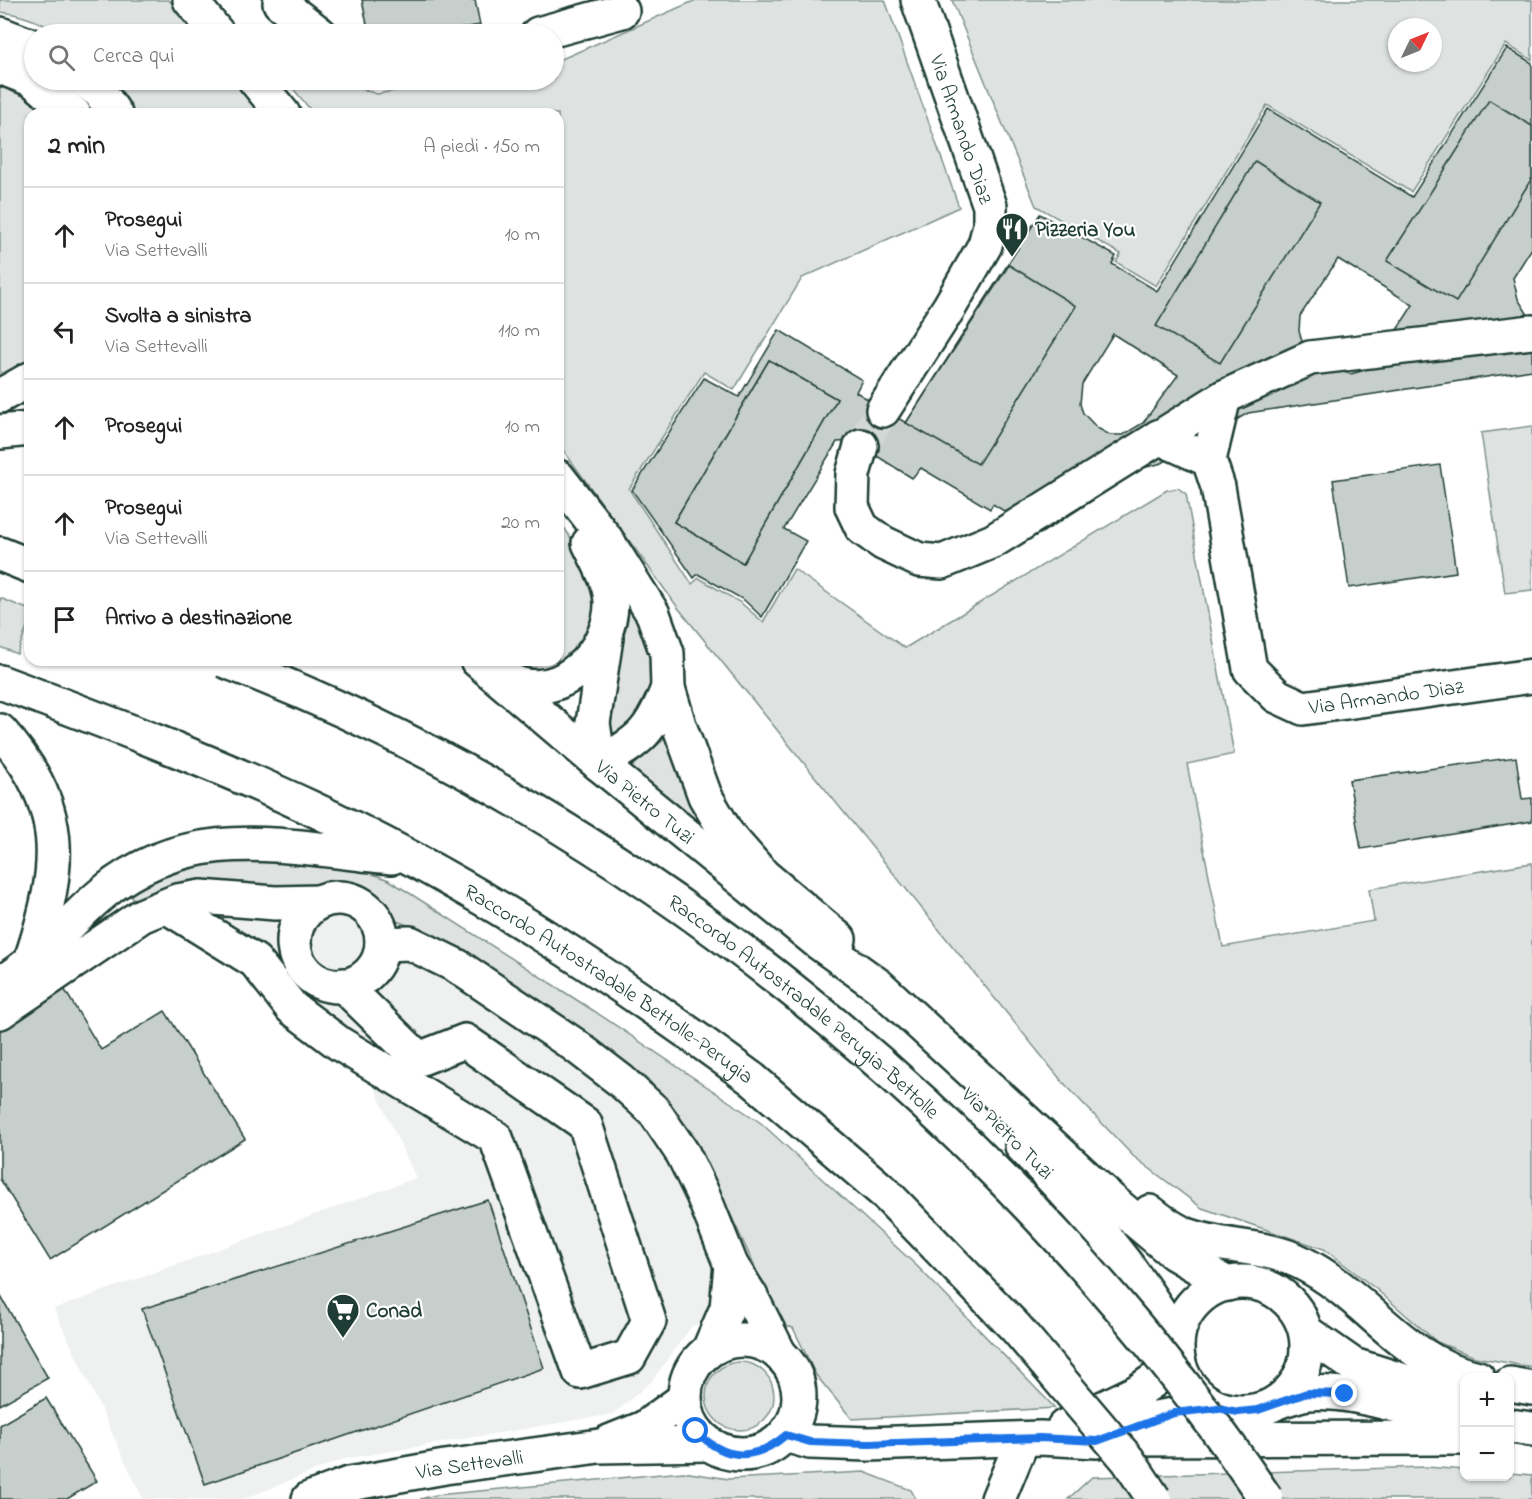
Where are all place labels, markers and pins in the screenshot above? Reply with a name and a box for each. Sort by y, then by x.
restaurant icon: Pizzeria You [994,211,1030,258]
place label: Pizzeria You [1035,216,1135,246]
supermarket icon: Conad [325,1292,361,1339]
place label: Conad [366,1297,422,1327]

